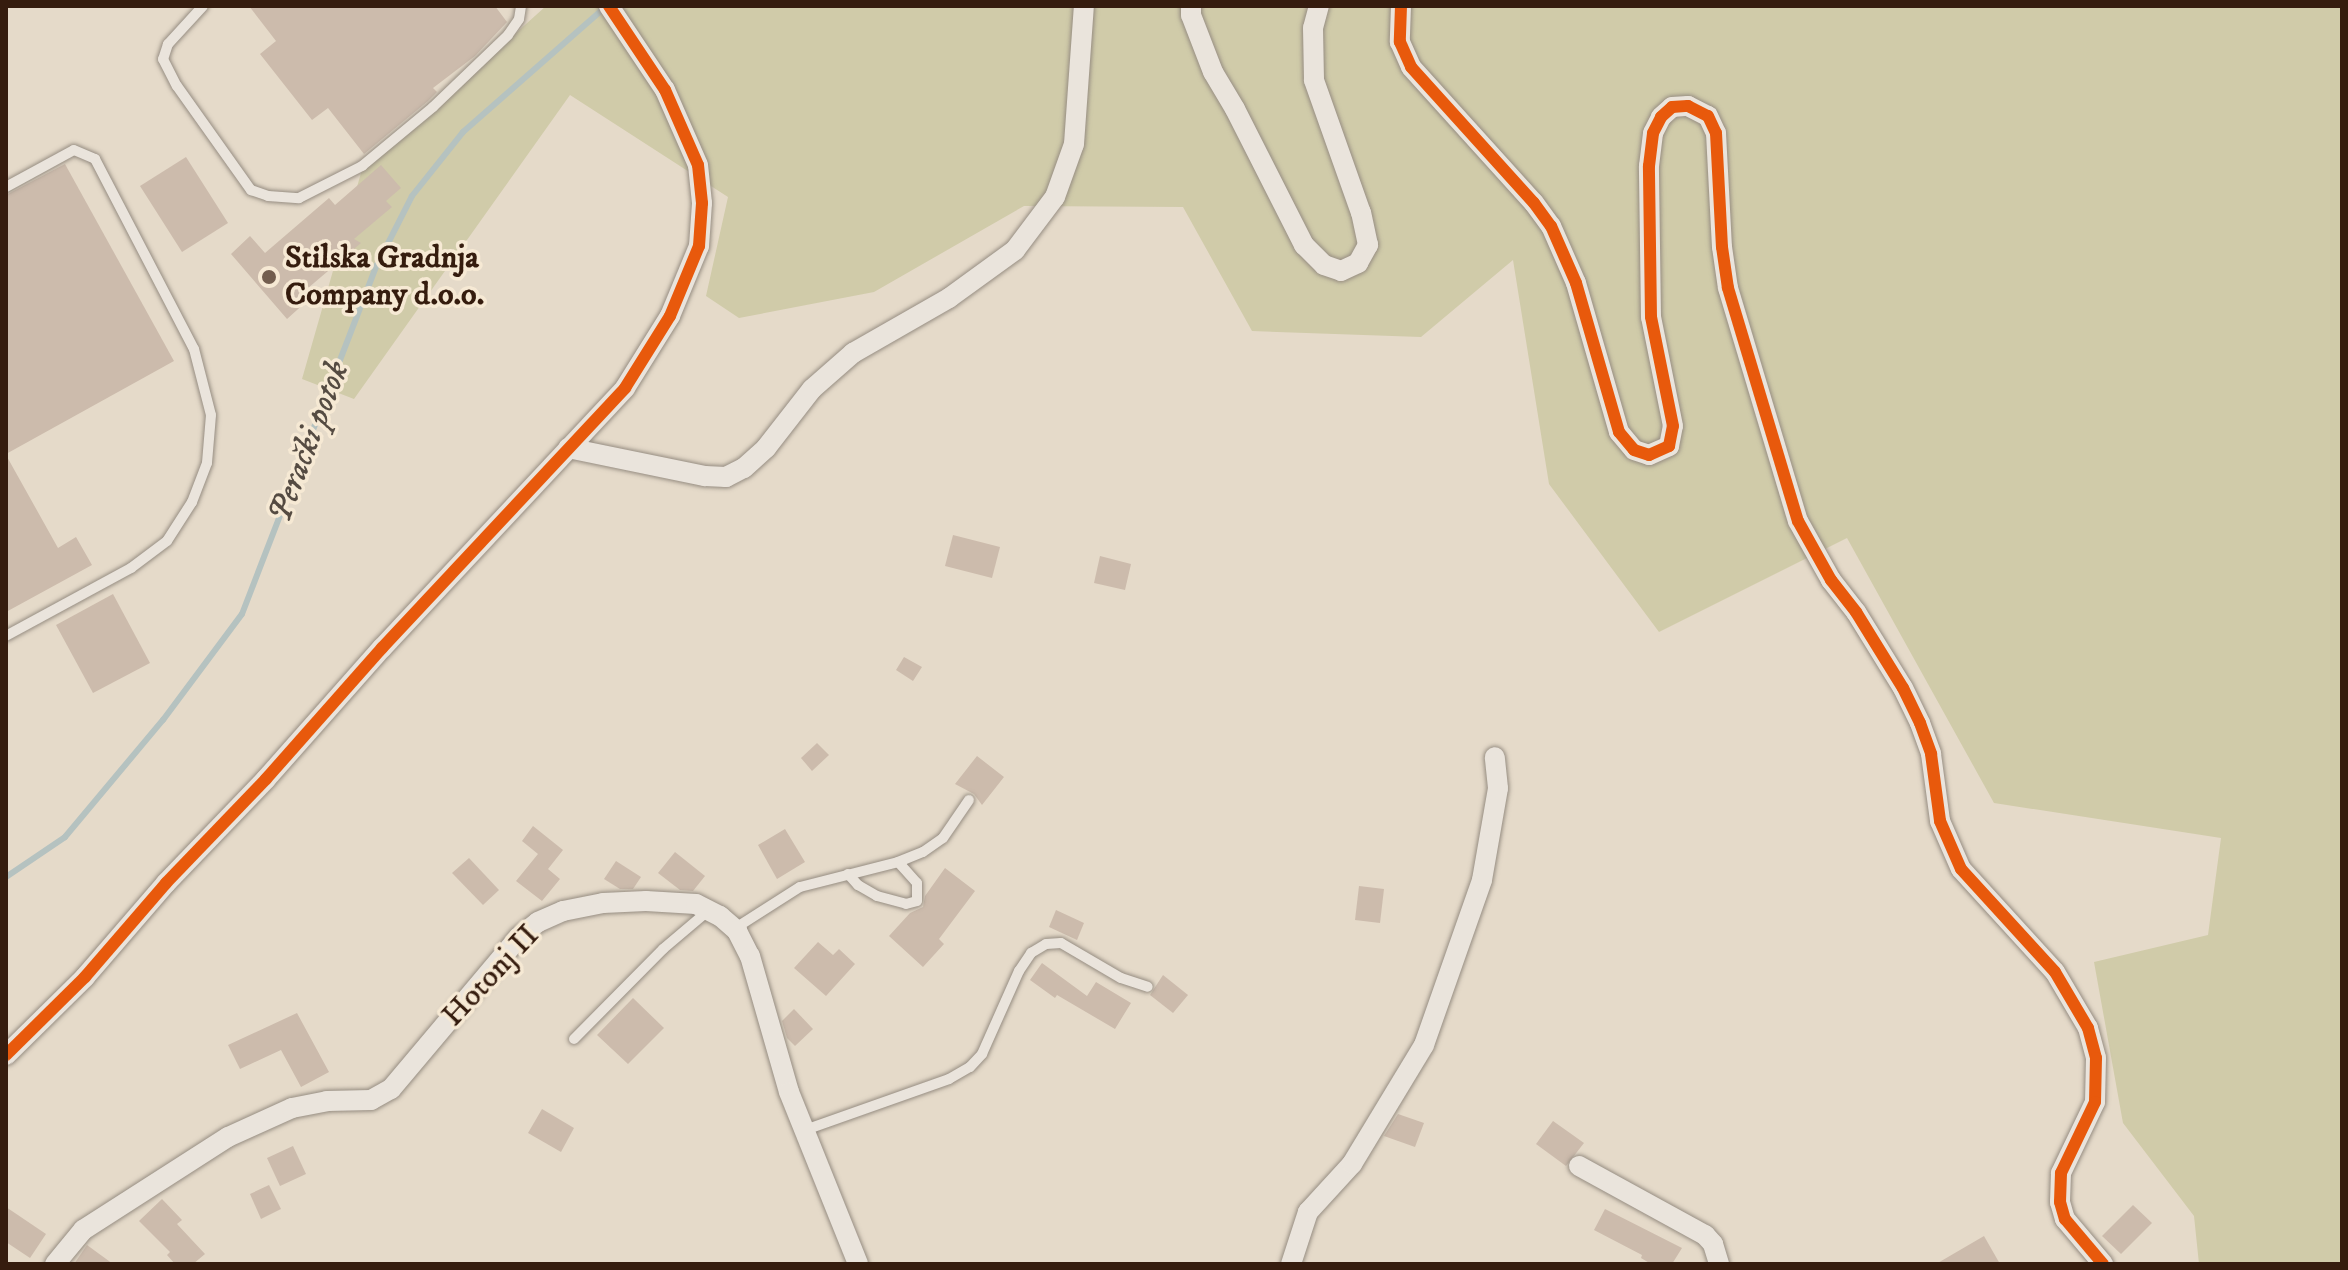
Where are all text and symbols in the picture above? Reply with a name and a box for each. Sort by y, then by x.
place label: Stilska Gradnja Company d.o.o. [285,240,484,315]
marker: Stilska Gradnja Company d.o.o. [260,268,278,286]
water label: Perački potok [260,355,358,529]
street label: Hotonj II [434,917,548,1035]

